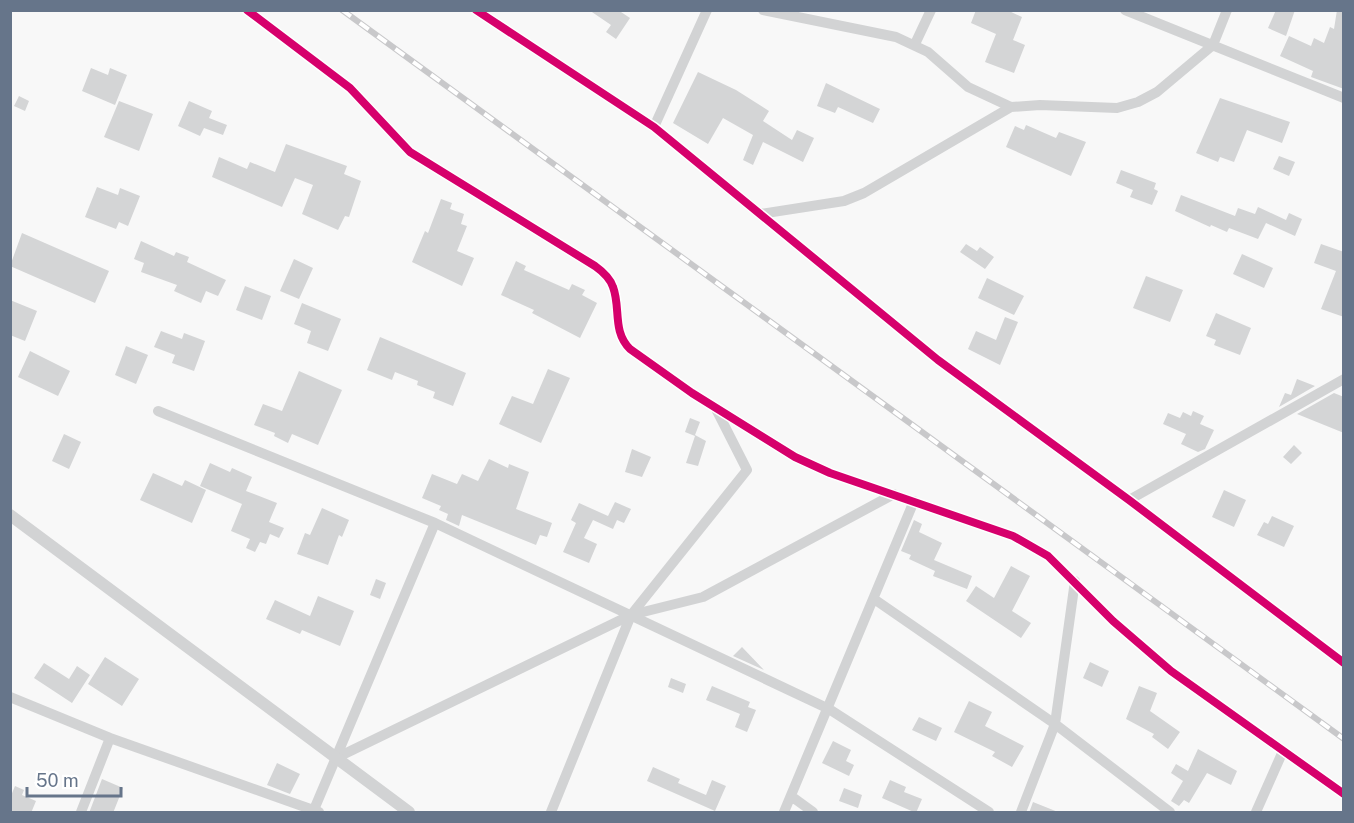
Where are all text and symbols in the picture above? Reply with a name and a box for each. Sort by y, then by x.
scale bar [27,760,122,798]
text: 50 m [36,770,79,791]

